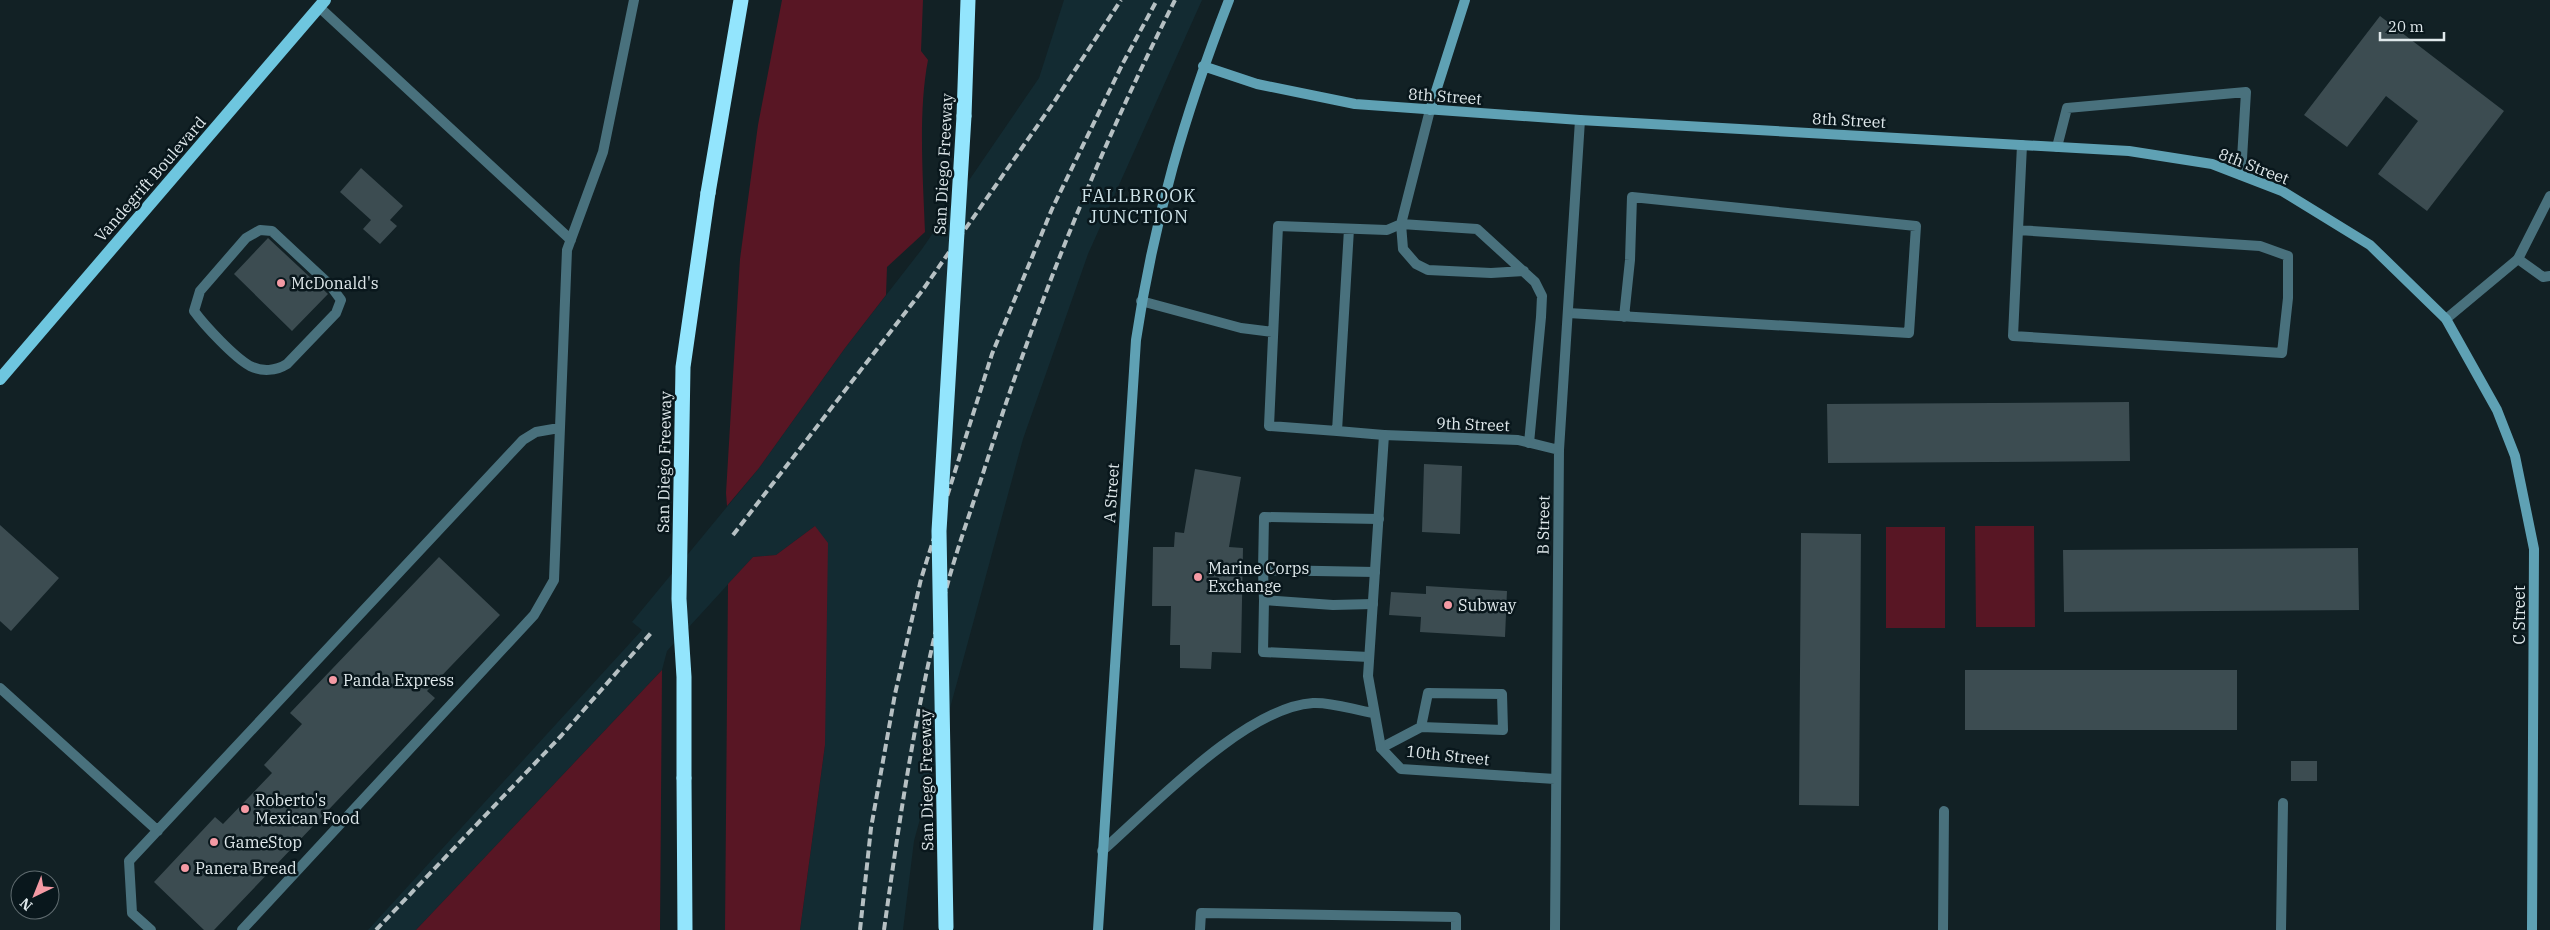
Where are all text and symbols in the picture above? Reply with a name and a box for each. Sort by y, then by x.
scale bar [2380,10,2444,42]
text: 20 m [2388,17,2424,36]
street label: 8th Street [1407,83,1483,109]
street label: San Diego Freeway [929,92,957,235]
street label: 8th Street [1812,108,1887,132]
street label: Vandegrift Boulevard [90,112,210,246]
street label: 8th Street [2216,143,2292,189]
district label: FALLBROOK JUNCTION [1081,184,1197,228]
place label: McDonald's [291,273,379,293]
marker: McDonald's [275,277,287,289]
street label: San Diego Freeway [653,391,675,533]
street label: 9th Street [1436,413,1511,435]
street label: A Street [1099,462,1123,523]
street label: B Street [1532,495,1554,555]
place label: Marine Corps Exchange [1208,558,1309,596]
marker: Marine Corps Exchange [1192,571,1204,583]
street label: C Street [2509,585,2529,645]
place label: Subway [1458,595,1517,615]
marker: Subway [1442,599,1454,611]
place label: Panda Express [343,670,454,690]
marker: Panda Express [327,674,339,686]
street label: San Diego Freeway [915,709,937,851]
street label: 10th Street [1405,741,1491,769]
place label: Roberto's Mexican Food [255,790,360,828]
marker: Roberto's Mexican Food [239,803,251,815]
place label: GameStop [224,832,302,852]
marker: GameStop [208,836,220,848]
place label: Panera Bread [195,858,297,878]
marker: Panera Bread [179,862,191,874]
north arrow [10,870,60,920]
text: N [16,894,36,915]

